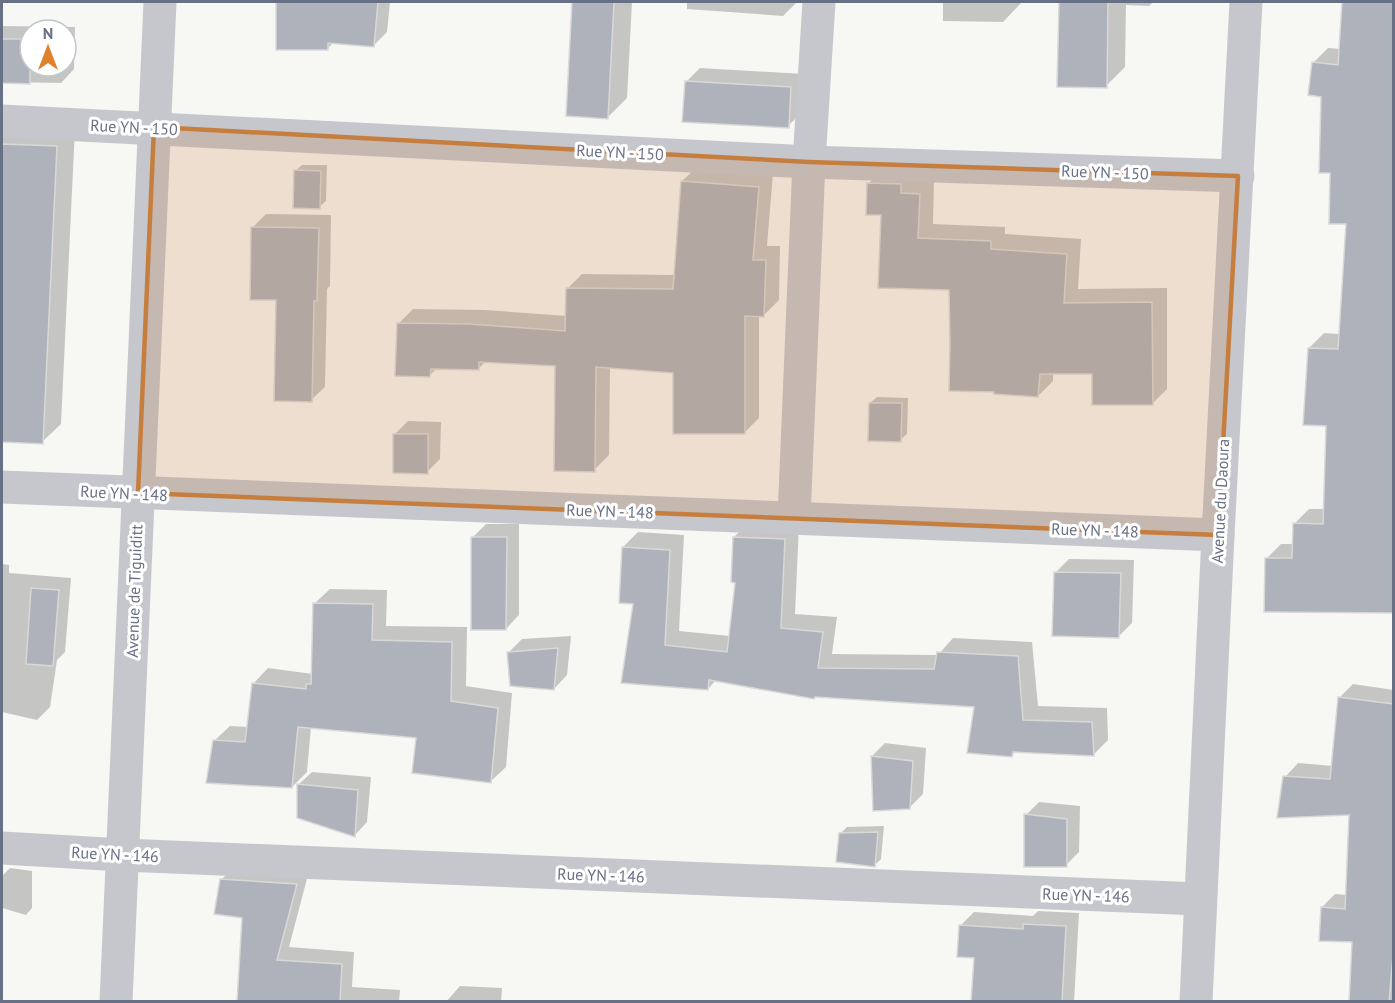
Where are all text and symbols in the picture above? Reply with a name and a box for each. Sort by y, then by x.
north arrow [18,18,78,78]
text: N [43,23,53,43]
street label: Rue YN - 150 [90,115,178,139]
street label: Rue YN - 150 [576,140,664,164]
street label: Rue YN - 150 [1061,160,1149,184]
street label: Avenue du Daoura [1207,438,1233,564]
street label: Rue YN - 148 [80,481,168,505]
street label: Rue YN - 148 [566,499,654,523]
street label: Rue YN - 148 [1051,518,1139,542]
street label: Avenue de Tiguiditt [122,524,146,658]
street label: Rue YN - 146 [71,842,159,866]
street label: Rue YN - 146 [557,863,645,887]
street label: Rue YN - 146 [1042,883,1130,907]

